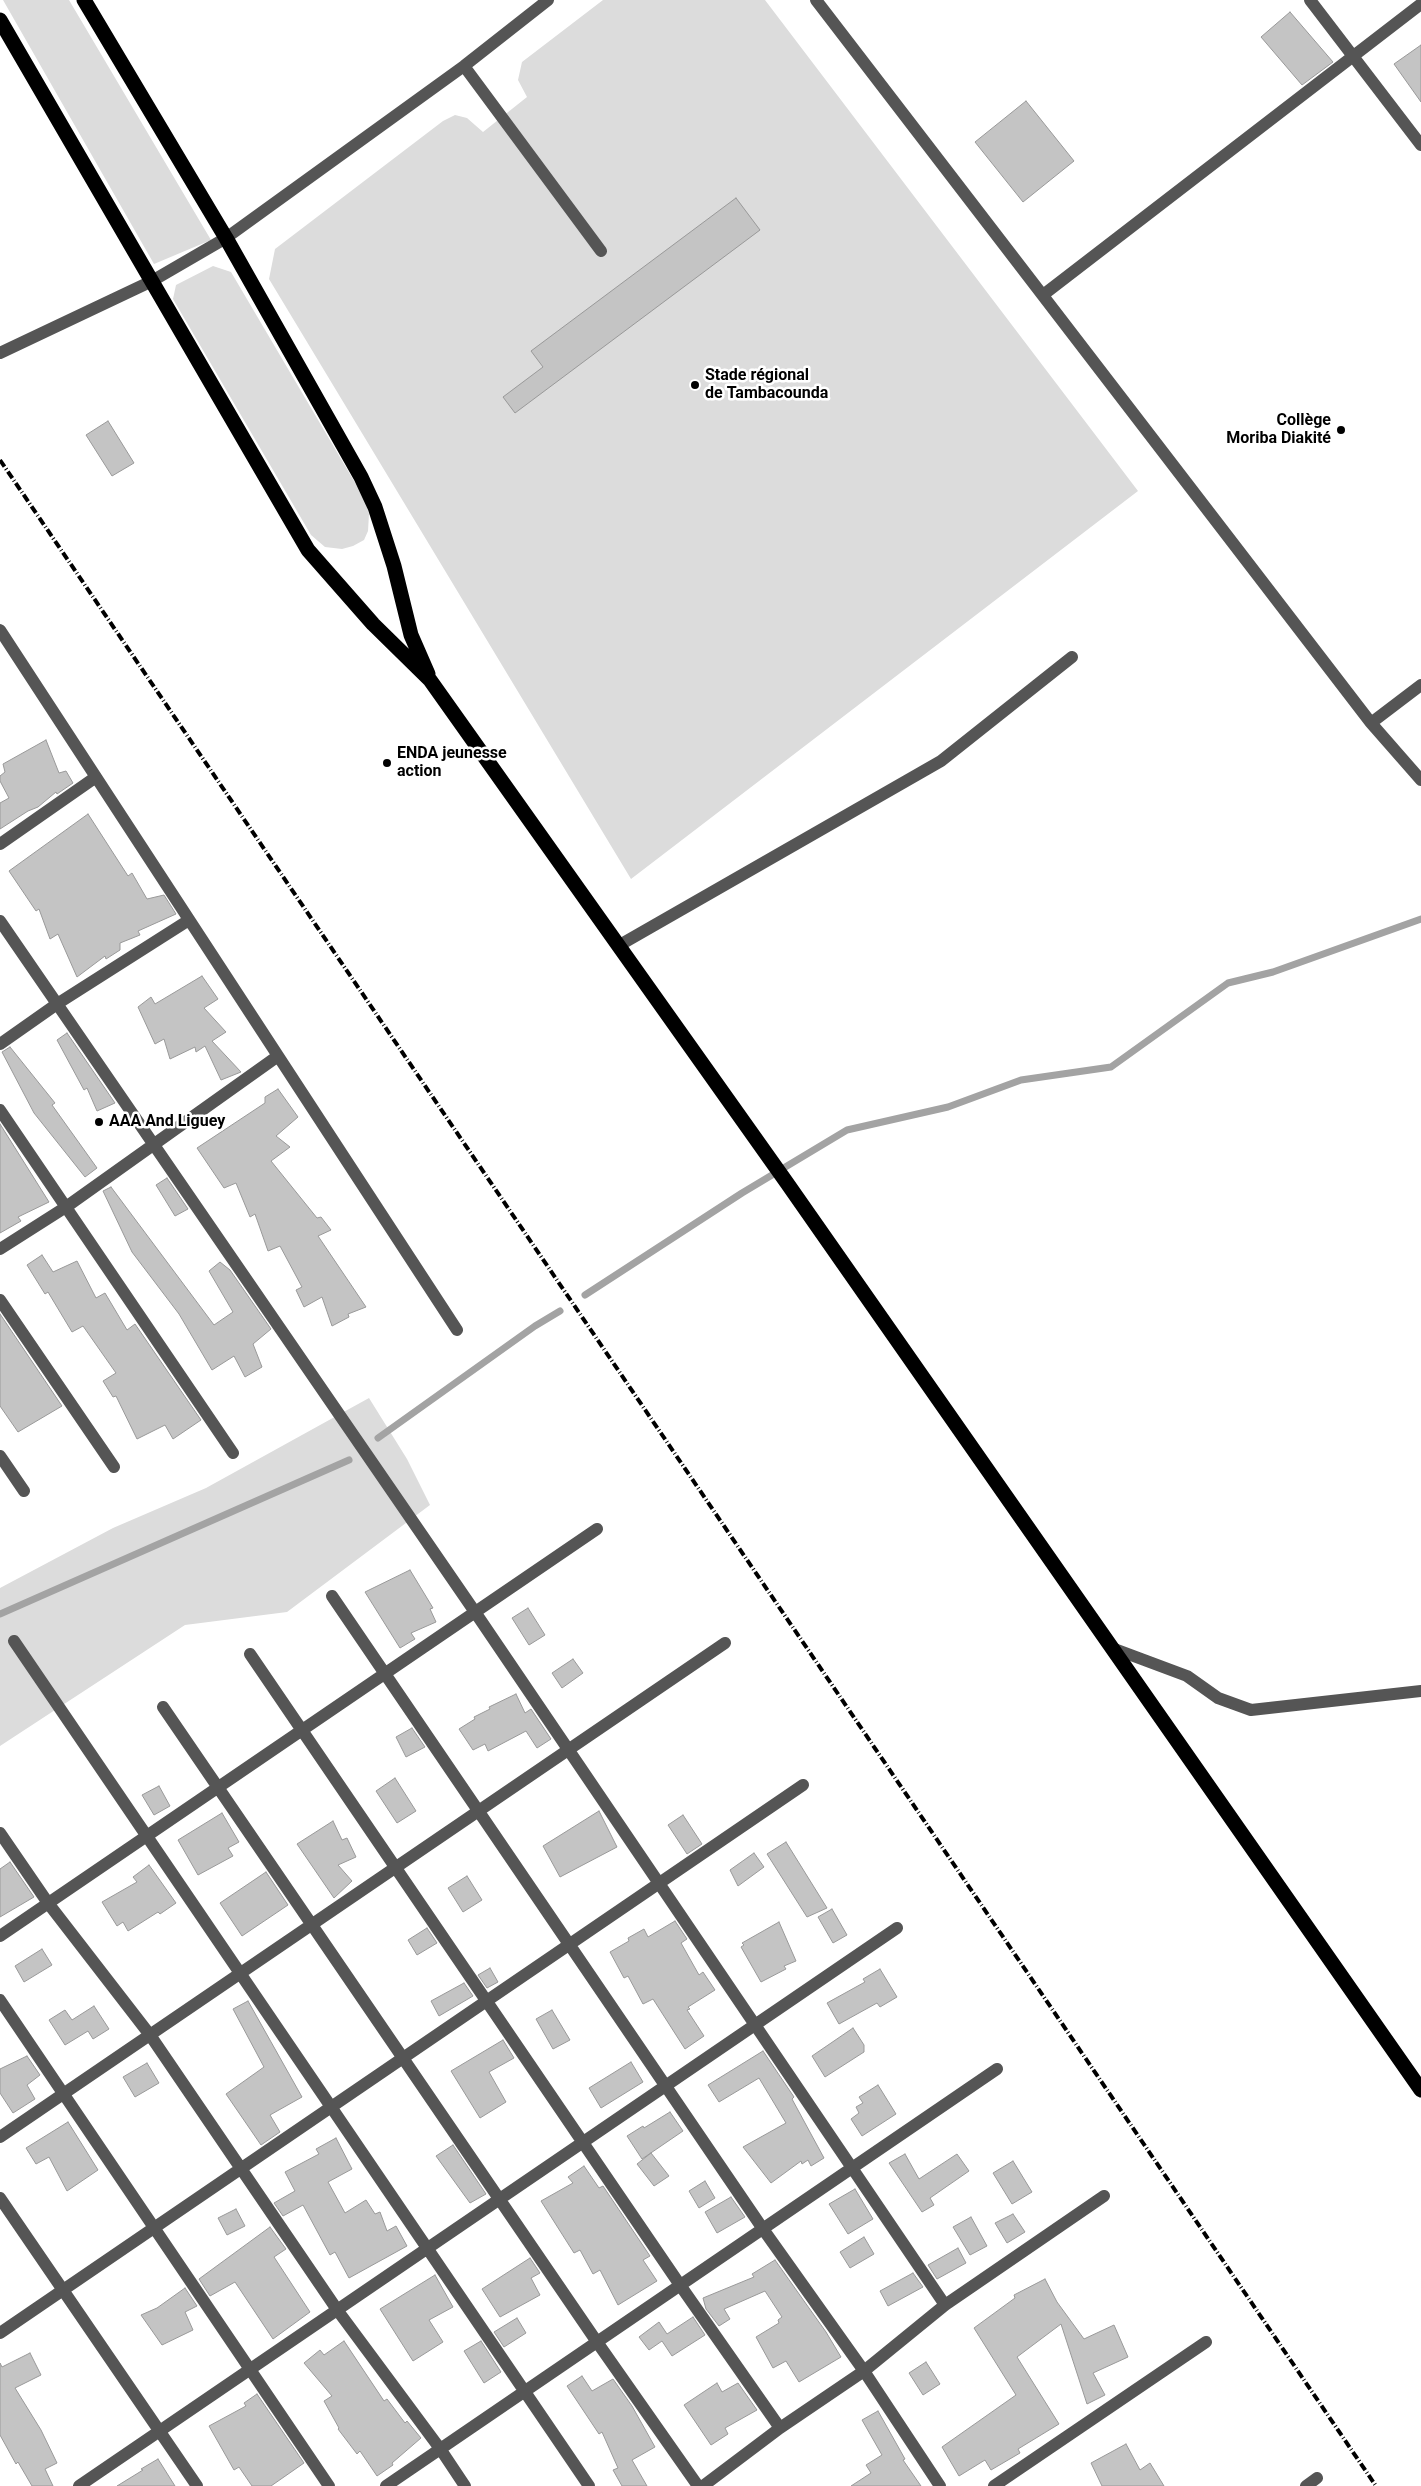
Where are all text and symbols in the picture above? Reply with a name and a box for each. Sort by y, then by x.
place label: Stade régional de Tambacounda [705,366,828,404]
marker: Stade régional de Tambacounda [689,379,701,391]
place label: Collège Moriba Diakité [1226,411,1331,449]
marker: Collège Moriba Diakité [1335,424,1347,436]
place label: ENDA jeunesse action [397,744,507,782]
marker: ENDA jeunesse action [381,757,393,769]
place label: AAA And Liguey [109,1112,225,1132]
marker: AAA And Liguey [93,1116,105,1128]

